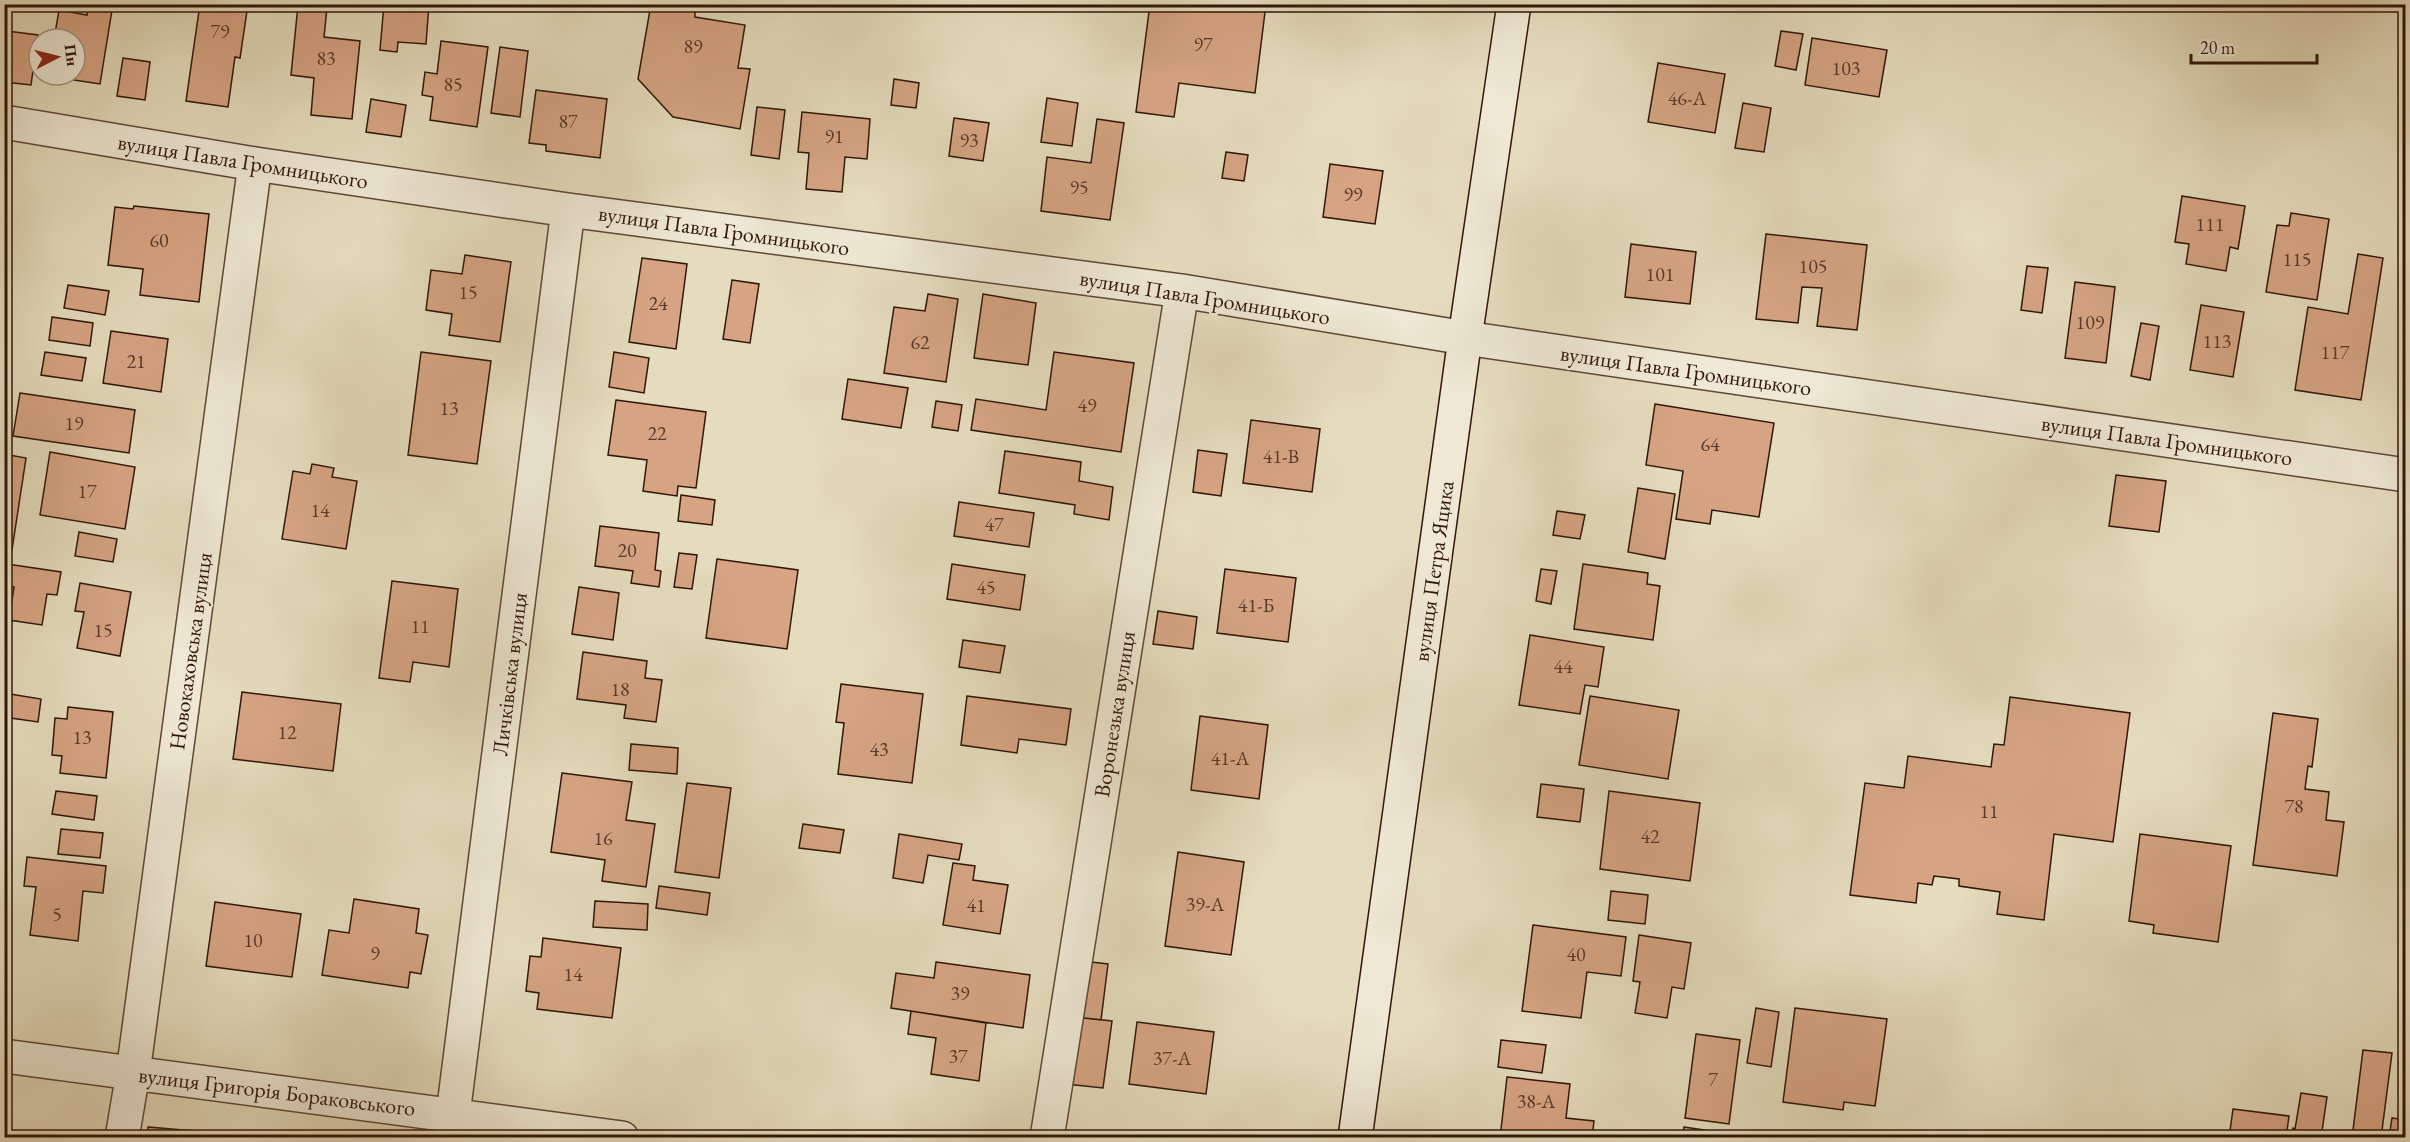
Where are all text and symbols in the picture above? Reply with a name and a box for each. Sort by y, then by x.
house number: 79 [210,18,230,44]
north arrow [27,27,87,87]
scale bar [2191,27,2317,65]
house number: 97 [1193,31,1213,57]
house number: 89 [683,33,703,59]
text: 20 m [2200,36,2235,59]
text: Пн [60,43,83,67]
house number: 83 [316,45,336,71]
house number: 103 [1832,55,1860,81]
house number: 85 [443,71,463,97]
house number: 46-А [1668,85,1706,111]
house number: 87 [558,108,578,134]
house number: 91 [824,123,844,149]
street label: вулиця Павла Громницького [116,127,370,196]
house number: 93 [959,127,979,153]
house number: 95 [1069,174,1089,200]
house number: 99 [1343,181,1363,207]
street label: вулиця Павла Громницького [597,199,851,262]
house number: 111 [2196,211,2224,237]
house number: 60 [149,227,169,253]
house number: 115 [2283,246,2311,272]
house number: 105 [1799,253,1827,279]
house number: 101 [1646,261,1674,287]
street label: вулиця Павла Громницького [1078,263,1332,332]
house number: 15 [458,279,478,305]
house number: 24 [648,290,668,316]
house number: 109 [2076,309,2105,335]
house number: 113 [2203,328,2231,354]
house number: 62 [910,329,930,355]
street label: вулиця Павла Громницького [1559,339,1813,402]
house number: 117 [2321,339,2350,365]
house number: 21 [126,348,146,374]
house number: 49 [1077,392,1097,418]
house number: 13 [439,395,459,421]
street label: вулиця Павла Громницького [2040,409,2294,472]
house number: 19 [64,410,84,436]
house number: 22 [647,420,667,446]
house number: 64 [1700,431,1720,457]
house number: 41-В [1263,443,1299,469]
house number: 17 [77,478,97,504]
street label: вулиця Петра Яцика [1406,478,1461,663]
house number: 14 [310,497,330,523]
house number: 47 [984,511,1004,537]
house number: 20 [617,537,637,563]
street label: Новокаховська вулиця [162,550,219,752]
house number: 45 [976,574,996,600]
street label: Личківська вулиця [485,591,534,757]
house number: 41-Б [1238,592,1274,618]
house number: 11 [410,613,430,639]
house number: 15 [93,617,113,643]
street label: Воронезька вулиця [1087,629,1142,799]
house number: 44 [1553,653,1573,679]
house number: 18 [610,676,630,702]
house number: 12 [277,719,297,745]
house number: 13 [72,724,92,750]
house number: 43 [869,736,889,762]
house number: 41-А [1211,745,1249,771]
house number: 78 [2284,793,2304,819]
house number: 11 [1979,798,1999,824]
house number: 42 [1640,823,1660,849]
house number: 16 [593,825,613,851]
house number: 39-А [1186,891,1224,917]
house number: 41 [966,892,986,918]
house number: 5 [52,901,62,927]
house number: 10 [243,927,263,953]
house number: 9 [370,940,380,966]
house number: 40 [1566,941,1586,967]
house number: 14 [563,961,583,987]
house number: 39 [950,980,970,1006]
house number: 37 [948,1043,968,1069]
house number: 37-А [1153,1045,1191,1071]
street label: вулиця Григорія Бораковського [137,1060,417,1123]
house number: 7 [1708,1066,1718,1092]
house number: 38-А [1517,1088,1555,1114]

